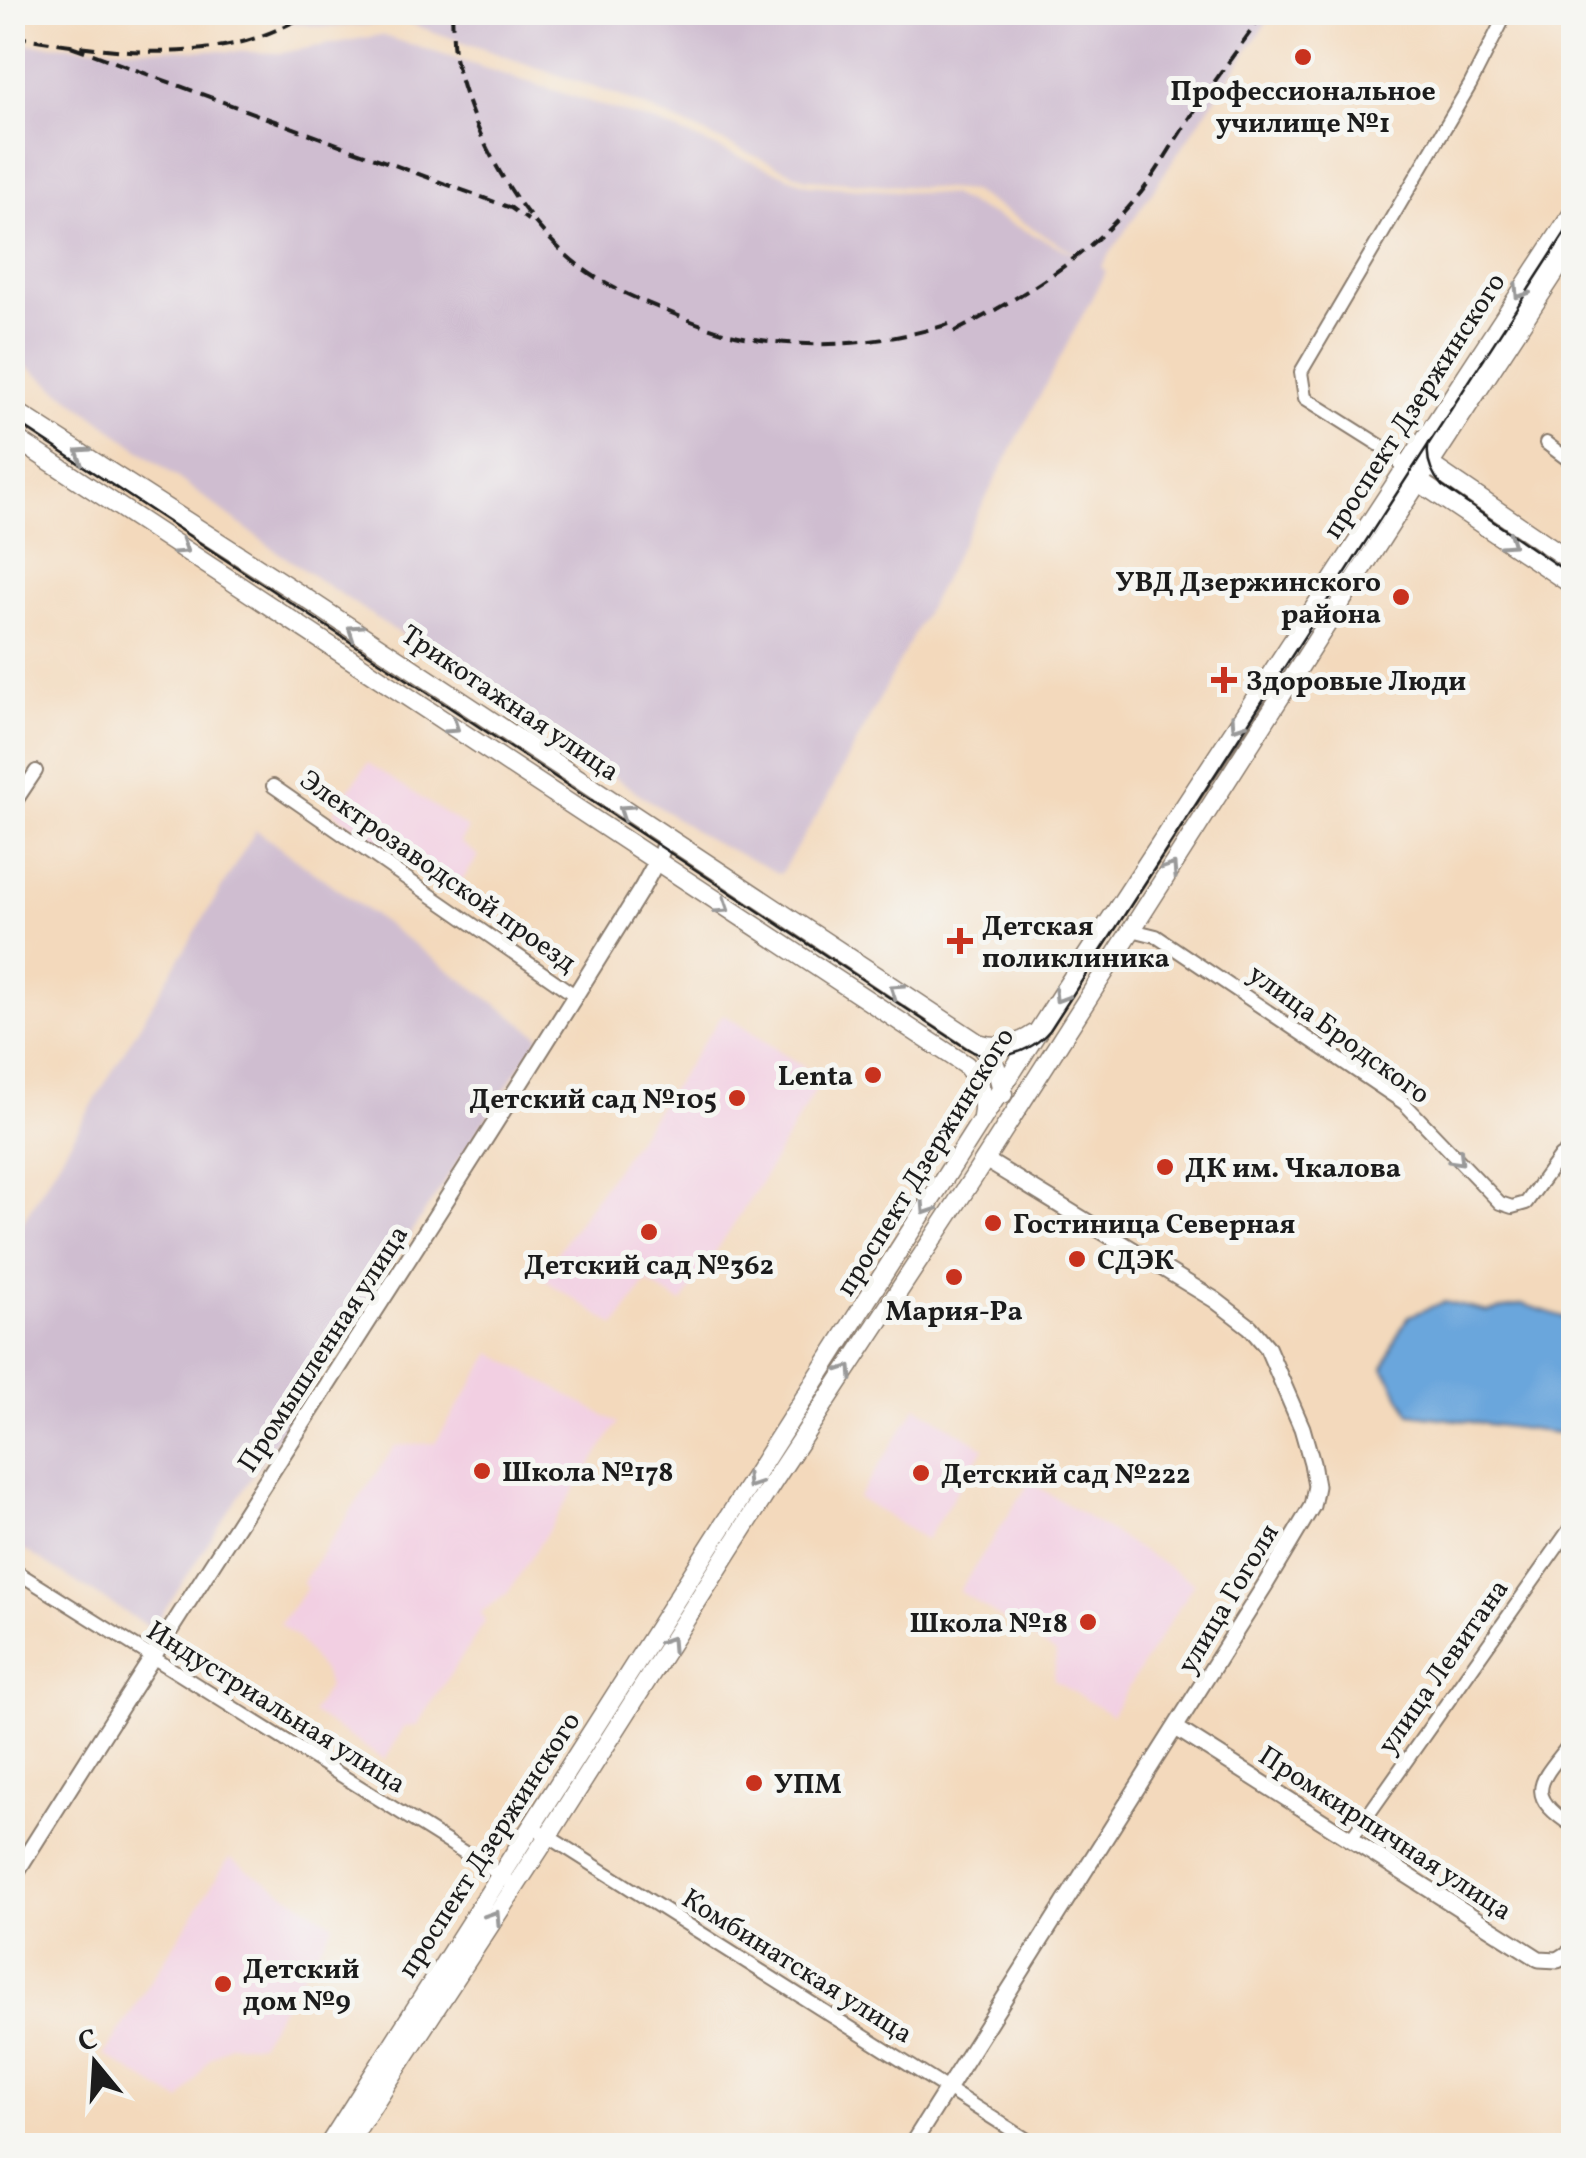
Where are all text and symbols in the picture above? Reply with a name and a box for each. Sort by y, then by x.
marker: Профессиональное училище №1 [1292,46,1314,68]
place label: Профессиональное училище №1 [1170,73,1436,144]
street label: проспект Дзержинского [1314,266,1516,547]
one-way arrow [1514,282,1533,300]
one-way arrow [75,447,93,466]
one-way arrow [1497,530,1516,548]
one-way arrow [171,535,189,554]
place label: УВД Дзержинского района [1116,564,1381,635]
marker: УВД Дзержинского района [1390,586,1412,608]
street label: Трикотажная улица [393,616,627,792]
one-way arrow [347,624,365,643]
place label: Здоровые Люди [1246,663,1466,702]
marker: Здоровые Люди [1211,667,1237,693]
one-way arrow [1231,713,1250,731]
one-way arrow [441,715,460,733]
street label: Электрозаводской проезд [291,762,584,983]
one-way arrow [617,805,636,823]
one-way arrow [1158,862,1177,880]
one-way arrow [713,894,731,913]
place label: Детская поликлиника [982,908,1170,979]
marker: Детская поликлиника [947,928,973,954]
street label: улица Бродского [1240,956,1438,1114]
one-way arrow [889,983,907,1002]
one-way arrow [1054,986,1073,1004]
street label: проспект Дзержинского [827,1020,1025,1304]
place label: Lenta [778,1058,853,1097]
marker: Lenta [862,1064,884,1086]
place label: Детский сад №105 [469,1081,717,1120]
marker: Детский сад №105 [726,1087,748,1109]
one-way arrow [1446,1148,1464,1166]
place label: ДК им. Чкалова [1185,1150,1401,1189]
marker: ДК им. Чкалова [1154,1156,1176,1178]
one-way arrow [921,1197,940,1215]
place label: Гостиница Северная [1013,1206,1295,1245]
marker: Гостиница Северная [982,1212,1004,1234]
street label: Промышленная улица [229,1218,419,1481]
marker: Детский сад №362 [638,1221,660,1243]
place label: СДЭК [1097,1242,1174,1281]
place label: Детский сад №362 [524,1247,774,1286]
marker: СДЭК [1066,1248,1088,1270]
marker: Мария-Ра [943,1266,965,1288]
place label: Мария-Ра [885,1293,1023,1332]
one-way arrow [834,1363,853,1381]
place label: Школа №178 [502,1454,674,1493]
place label: Детский сад №222 [941,1456,1191,1495]
marker: Школа №178 [471,1460,493,1482]
marker: Детский сад №222 [910,1462,932,1484]
one-way arrow [746,1471,765,1489]
street label: улица Гоголя [1169,1517,1289,1682]
street label: улица Левитана [1369,1572,1519,1763]
place label: Школа №18 [909,1605,1068,1644]
marker: Школа №18 [1077,1611,1099,1633]
street label: Индустриальная улица [138,1612,413,1804]
one-way arrow [657,1636,676,1654]
street label: проспект Дзержинского [389,1705,591,1986]
street label: Промкирпичная улица [1250,1737,1519,1931]
place label: УПМ [774,1766,842,1805]
marker: УПМ [743,1772,765,1794]
street label: Комбинатская улица [674,1880,920,2054]
one-way arrow [482,1910,501,1928]
place label: Детский дом №9 [243,1951,359,2022]
marker: Детский дом №9 [212,1973,234,1995]
north arrow [45,2013,145,2113]
text: С [73,2020,103,2063]

